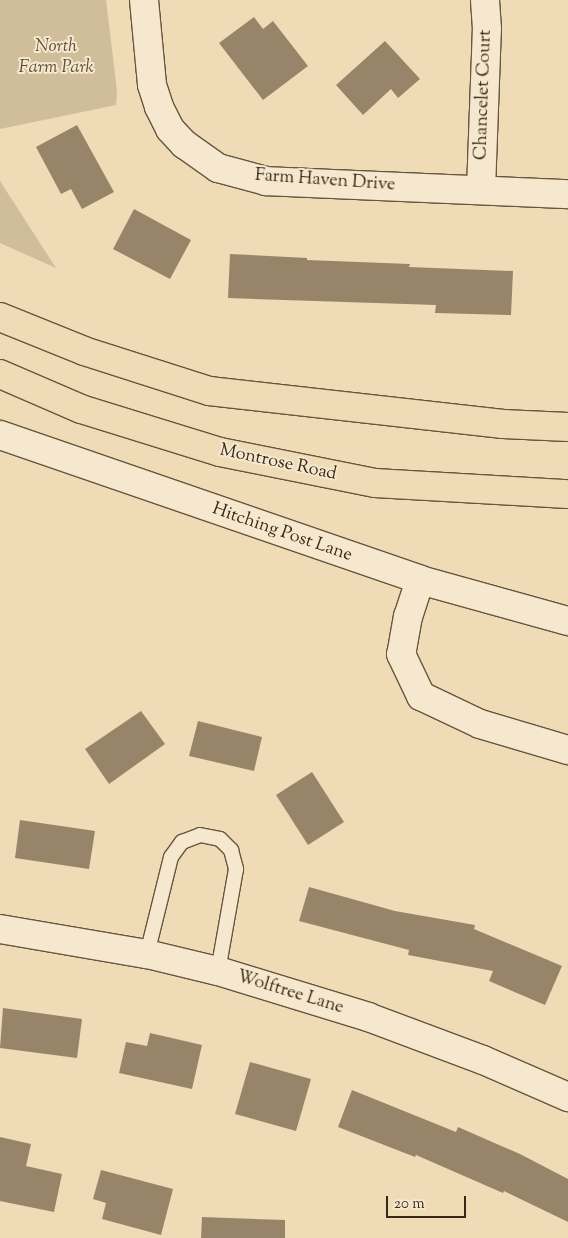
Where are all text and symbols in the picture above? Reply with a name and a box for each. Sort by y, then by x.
street label: Chancelet Court [471,29,497,161]
park label: North Farm Park [18,37,94,80]
street label: Farm Haven Drive [254,165,396,197]
street label: Montrose Road [218,440,338,486]
street label: Hitching Post Lane [209,499,355,567]
street label: Wolftree Lane [234,966,346,1020]
scale bar [388,1186,468,1218]
text: 20 m [394,1194,425,1215]

